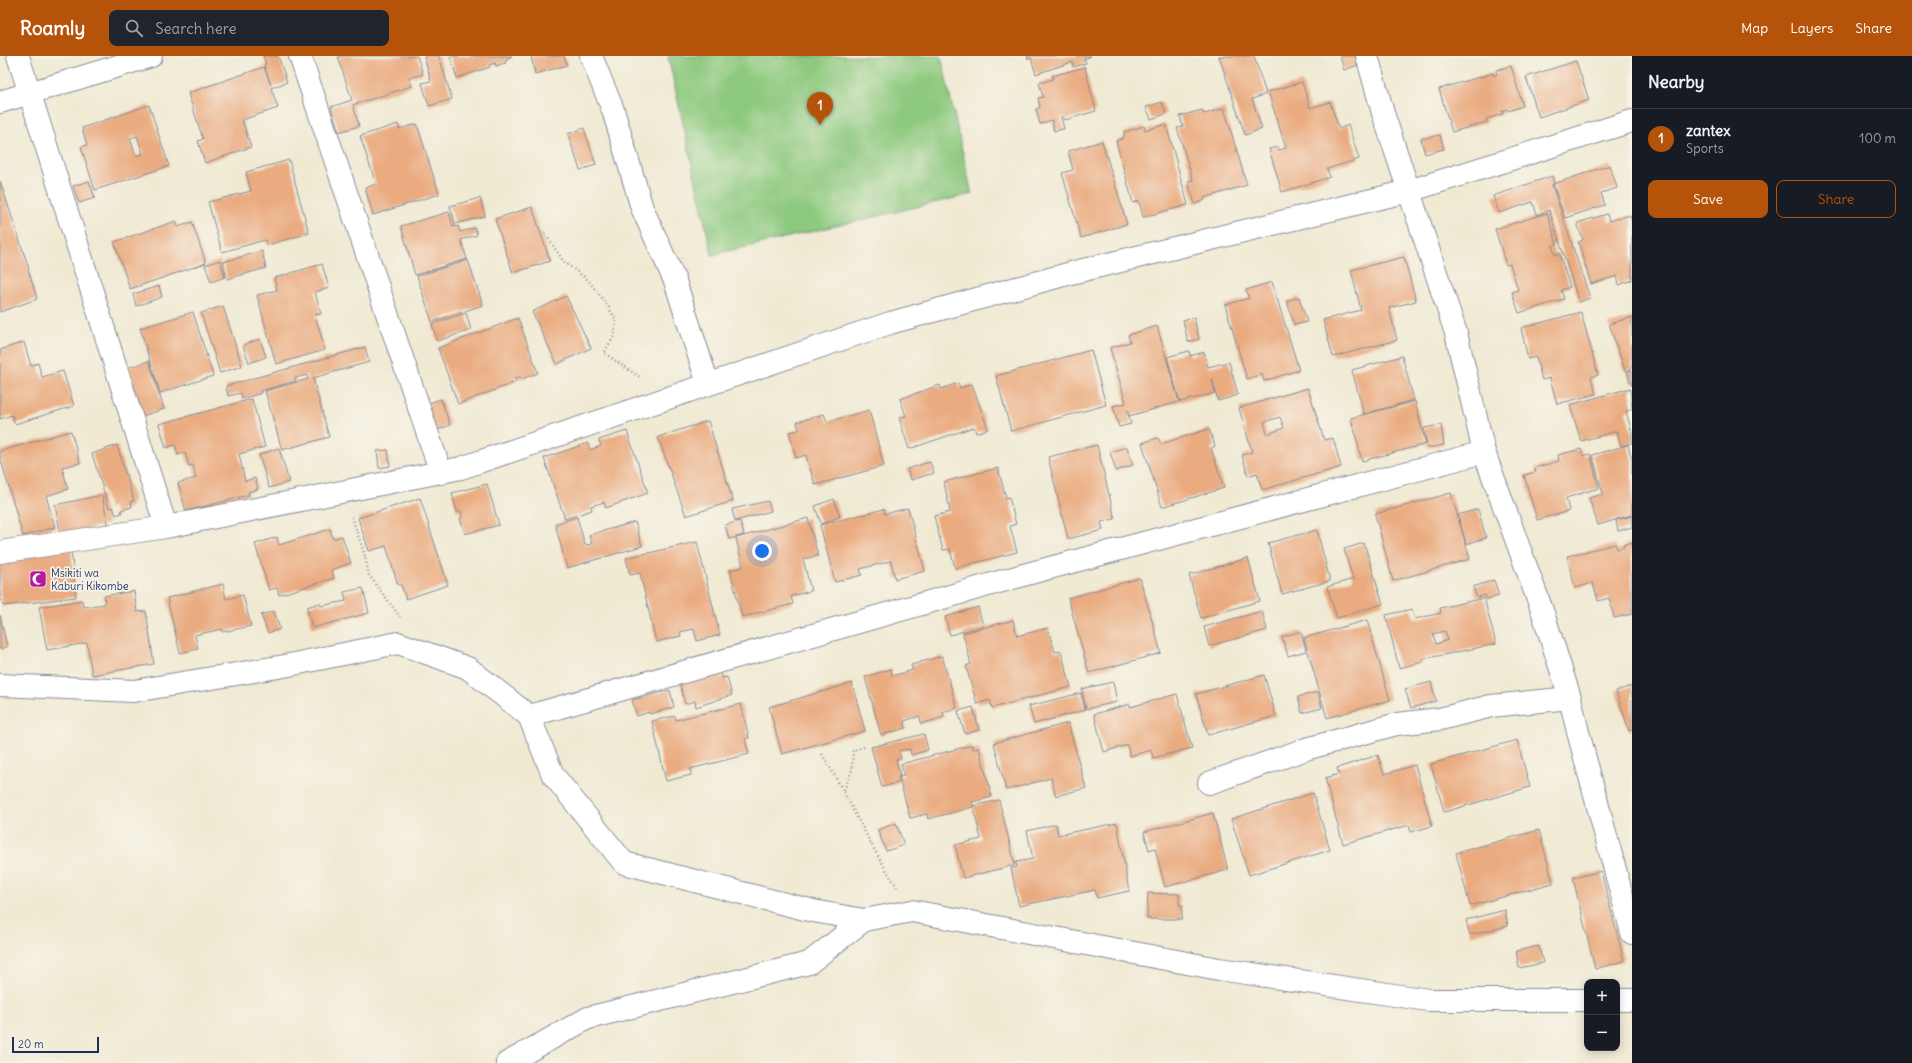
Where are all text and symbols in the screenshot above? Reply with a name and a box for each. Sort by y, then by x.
search box [109,10,389,46]
text: Roamly [20,16,85,40]
icon: search [123,17,145,39]
text: Search here [155,19,237,38]
text: Map [1741,19,1768,37]
text: Layers [1790,19,1833,37]
text: Share [1855,19,1892,37]
text: Nearby [1648,71,1704,93]
pin: 1 [807,92,833,125]
text: zantex [1686,121,1731,140]
text: 1 [1658,130,1664,147]
text: 100 m [1859,130,1896,147]
text: Sports [1686,140,1724,157]
button: Save [1648,180,1768,218]
button: Share [1776,180,1896,218]
your location [752,541,772,561]
place label: Msikiti wa Kaburi Kikombe [51,566,129,593]
mosque icon: Msikiti wa Kaburi Kikombe [28,569,48,589]
map controls [1584,979,1620,1051]
button: + [1584,979,1620,1015]
button: − [1584,1015,1620,1051]
scale bar [12,1035,99,1054]
text: 20 m [18,1037,44,1051]

